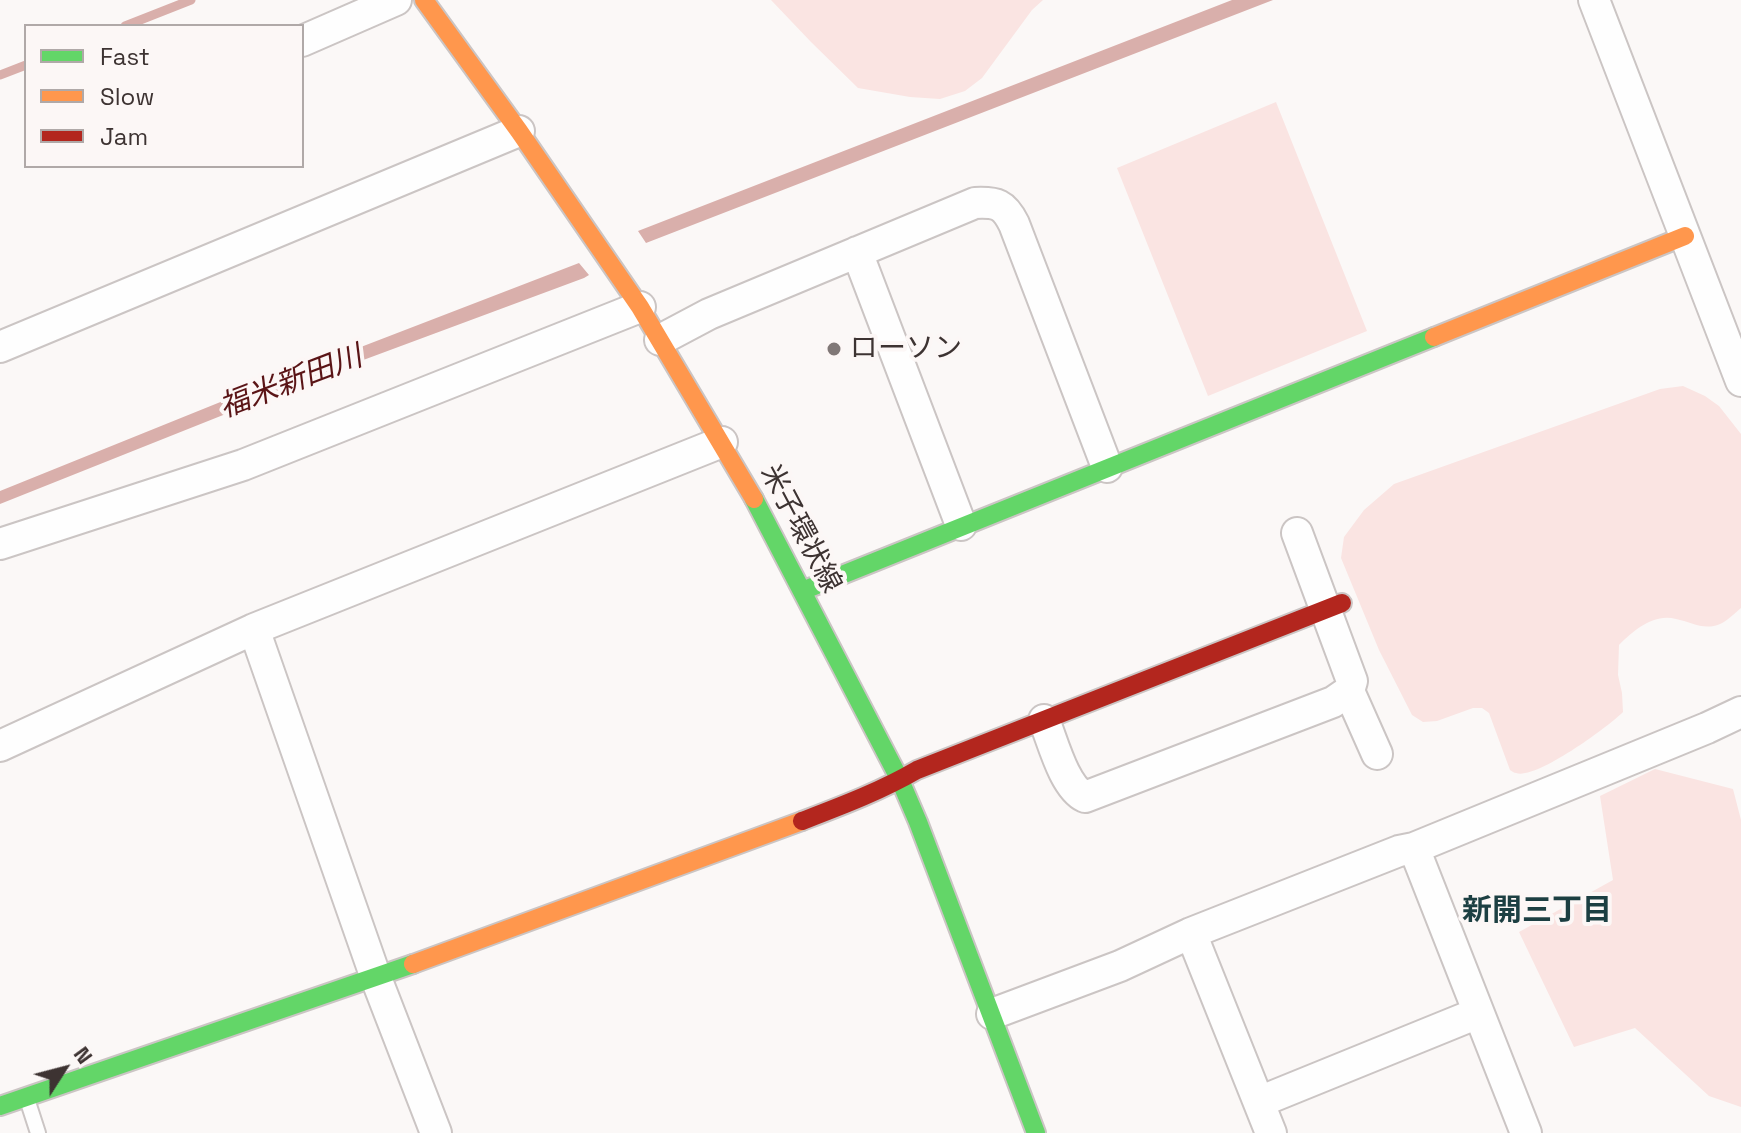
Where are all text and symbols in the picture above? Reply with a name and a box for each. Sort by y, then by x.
legend [24,24,304,168]
text: Fast [100,41,150,72]
text: Slow [100,81,154,112]
text: Jam [100,121,148,152]
place label: ローソン [850,332,962,366]
water label: 福米新田川 [215,339,367,427]
marker: ローソン [825,340,843,358]
street label: 米子環状線 [752,459,848,599]
district label: 新開三丁目 [1462,894,1612,930]
north arrow [24,1029,104,1109]
text: N [68,1041,99,1069]

